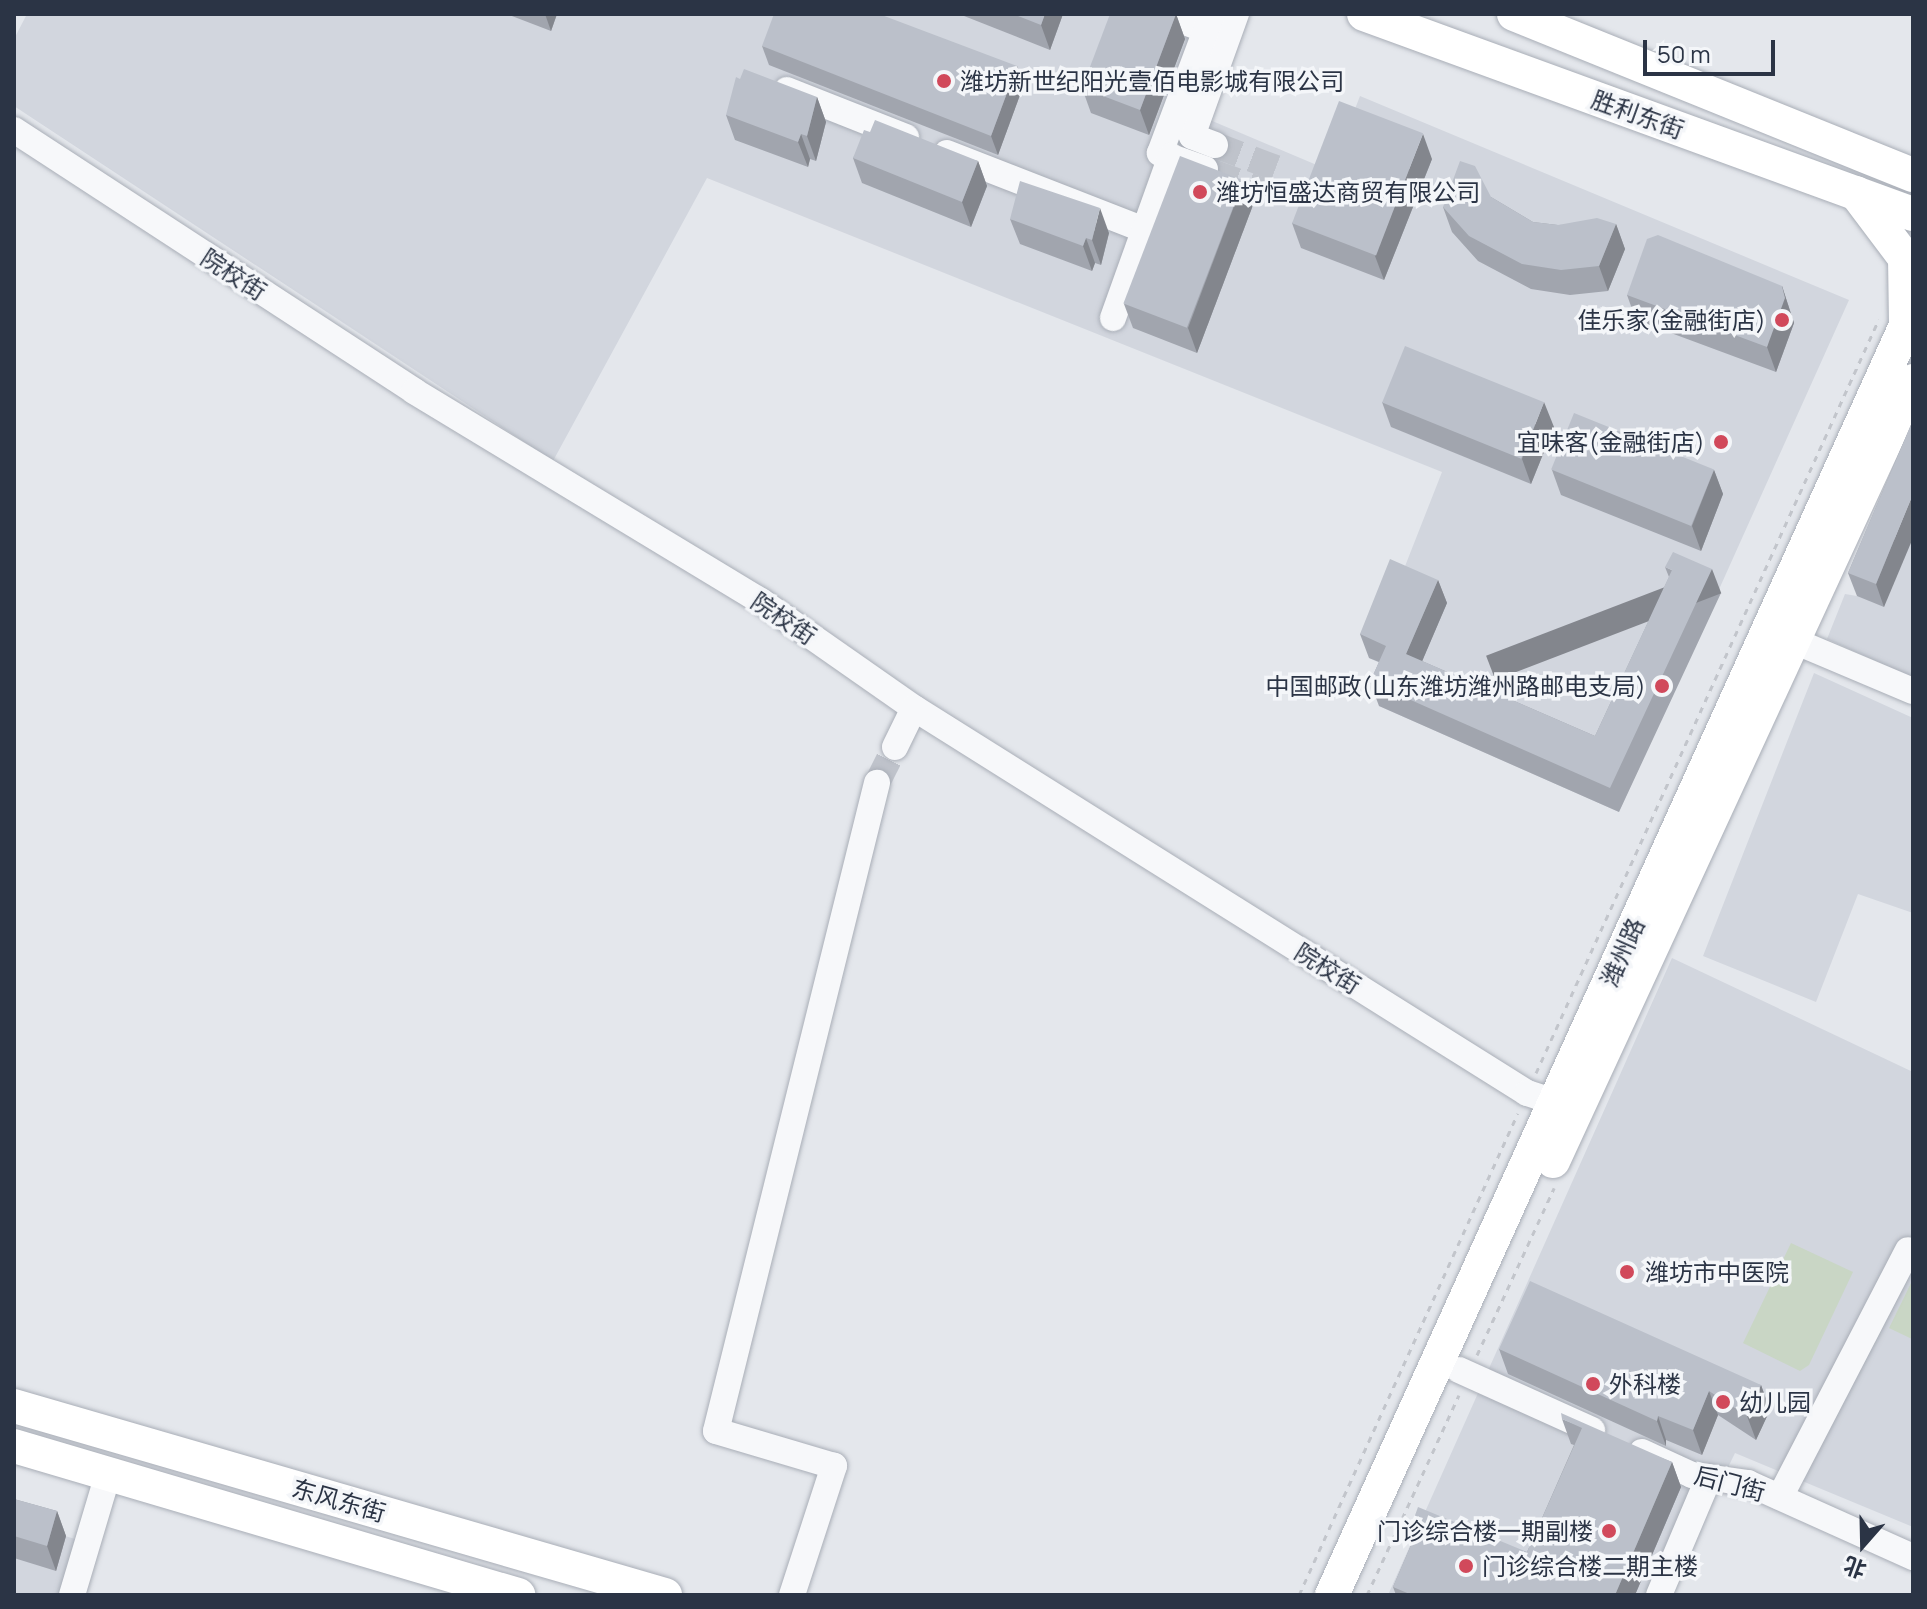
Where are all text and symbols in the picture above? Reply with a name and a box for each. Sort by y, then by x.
scale bar [1647,24,1779,74]
text: 50 m [1657,37,1711,70]
place label: 潍坊新世纪阳光壹佰电影城有限公司 [960,67,1344,95]
marker: 潍坊新世纪阳光壹佰电影城有限公司 [935,72,953,90]
street label: 胜利东街 [1588,84,1688,144]
place label: 潍坊恒盛达商贸有限公司 [1216,178,1480,206]
marker: 潍坊恒盛达商贸有限公司 [1191,183,1209,201]
street label: 院校街 [196,242,272,306]
place label: 佳乐家(金融街店) [1578,306,1766,334]
marker: 佳乐家(金融街店) [1773,311,1791,329]
place label: 宜味客(金融街店) [1517,428,1705,456]
marker: 宜味客(金融街店) [1712,433,1730,451]
street label: 院校街 [746,586,822,650]
place label: 中国邮政(山东潍坊潍州路邮电支局) [1266,672,1646,700]
marker: 中国邮政(山东潍坊潍州路邮电支局) [1653,677,1671,695]
street label: 潍州路 [1594,913,1650,991]
street label: 院校街 [1290,937,1366,999]
place label: 潍坊市中医院 [1645,1258,1789,1286]
marker: 潍坊市中医院 [1616,1261,1638,1283]
place label: 外科楼 [1609,1370,1681,1398]
marker: 外科楼 [1584,1375,1602,1393]
place label: 幼儿园 [1739,1388,1811,1416]
marker: 幼儿园 [1714,1393,1732,1411]
street label: 后门街 [1691,1460,1769,1506]
street label: 东风东街 [289,1473,389,1527]
north arrow [1823,1505,1903,1585]
place label: 门诊综合楼一期副楼 [1377,1517,1593,1545]
marker: 门诊综合楼一期副楼 [1600,1522,1618,1540]
text: 北 [1839,1550,1870,1585]
place label: 门诊综合楼二期主楼 [1482,1552,1698,1580]
marker: 门诊综合楼二期主楼 [1457,1557,1475,1575]

